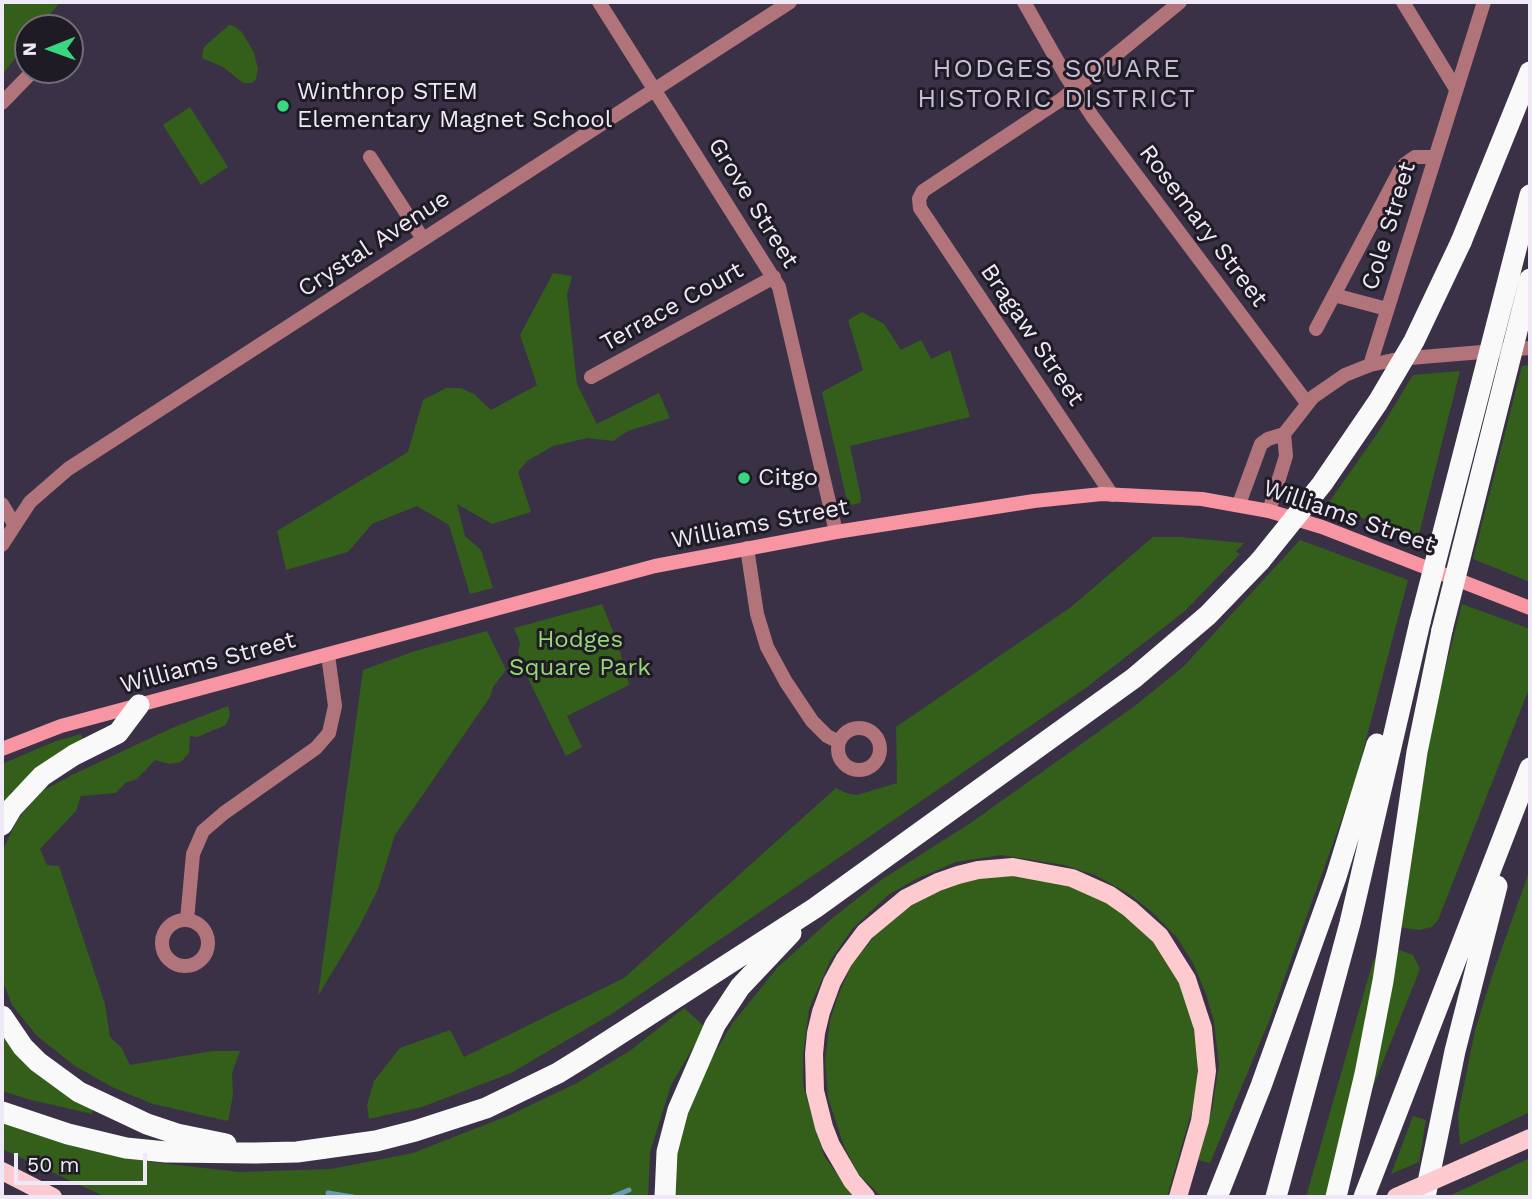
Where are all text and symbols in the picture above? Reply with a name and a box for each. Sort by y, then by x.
north arrow [14,14,84,84]
text: N [18,42,41,57]
district label: HODGES SQUARE HISTORIC DISTRICT [919,53,1195,114]
place label: Winthrop STEM Elementary Magnet School [297,78,612,134]
marker: Winthrop STEM Elementary Magnet School [275,98,291,114]
street label: Grove Street [702,133,804,273]
street label: Rosemary Street [1133,139,1273,313]
street label: Cole Street [1356,158,1422,294]
street label: Crystal Avenue [293,184,455,304]
street label: Terrace Court [596,256,748,358]
street label: Bragaw Street [974,258,1090,412]
place label: Citgo [758,464,818,492]
marker: Citgo [736,470,752,486]
street label: Williams Street [1259,474,1439,560]
street label: Williams Street [669,493,851,555]
street label: Williams Street [117,626,299,700]
park label: Hodges Square Park [509,626,651,682]
scale bar [18,1140,150,1184]
text: 50 m [27,1152,79,1177]

